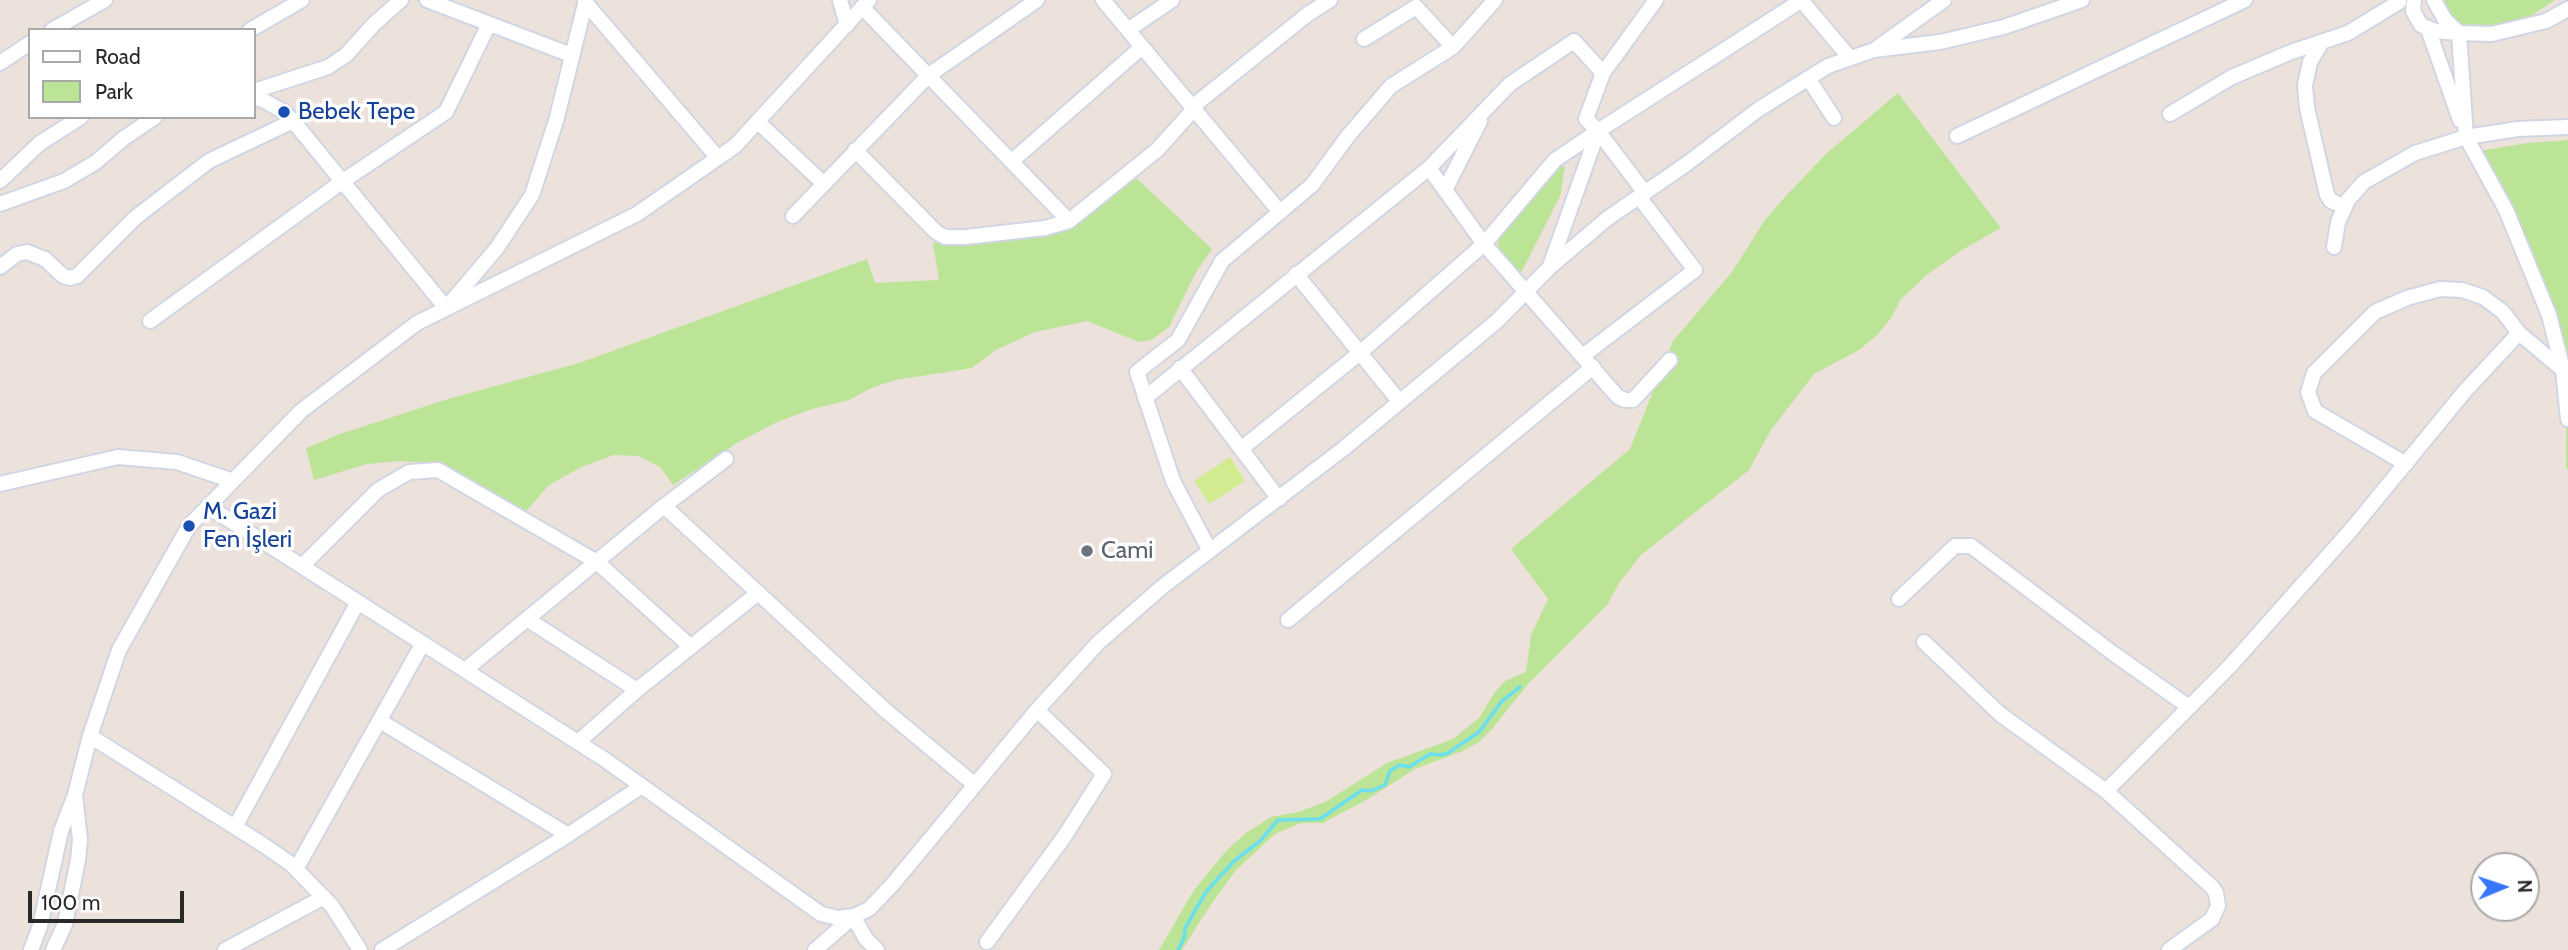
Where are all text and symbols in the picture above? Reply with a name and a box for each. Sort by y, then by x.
legend [28,28,256,119]
text: Road [95,44,141,69]
text: Park [95,79,133,104]
place label: Bebek Tepe [298,98,415,126]
marker: Bebek Tepe [276,104,292,120]
place label: M. Gazi Fen İşleri [203,498,292,554]
marker: M. Gazi Fen İşleri [181,518,197,534]
place label: Cami [1101,537,1153,565]
marker: Cami [1079,543,1095,559]
north arrow [2470,852,2540,922]
scale bar [32,876,187,920]
text: N [2513,879,2536,893]
text: 100 m [41,890,100,915]

